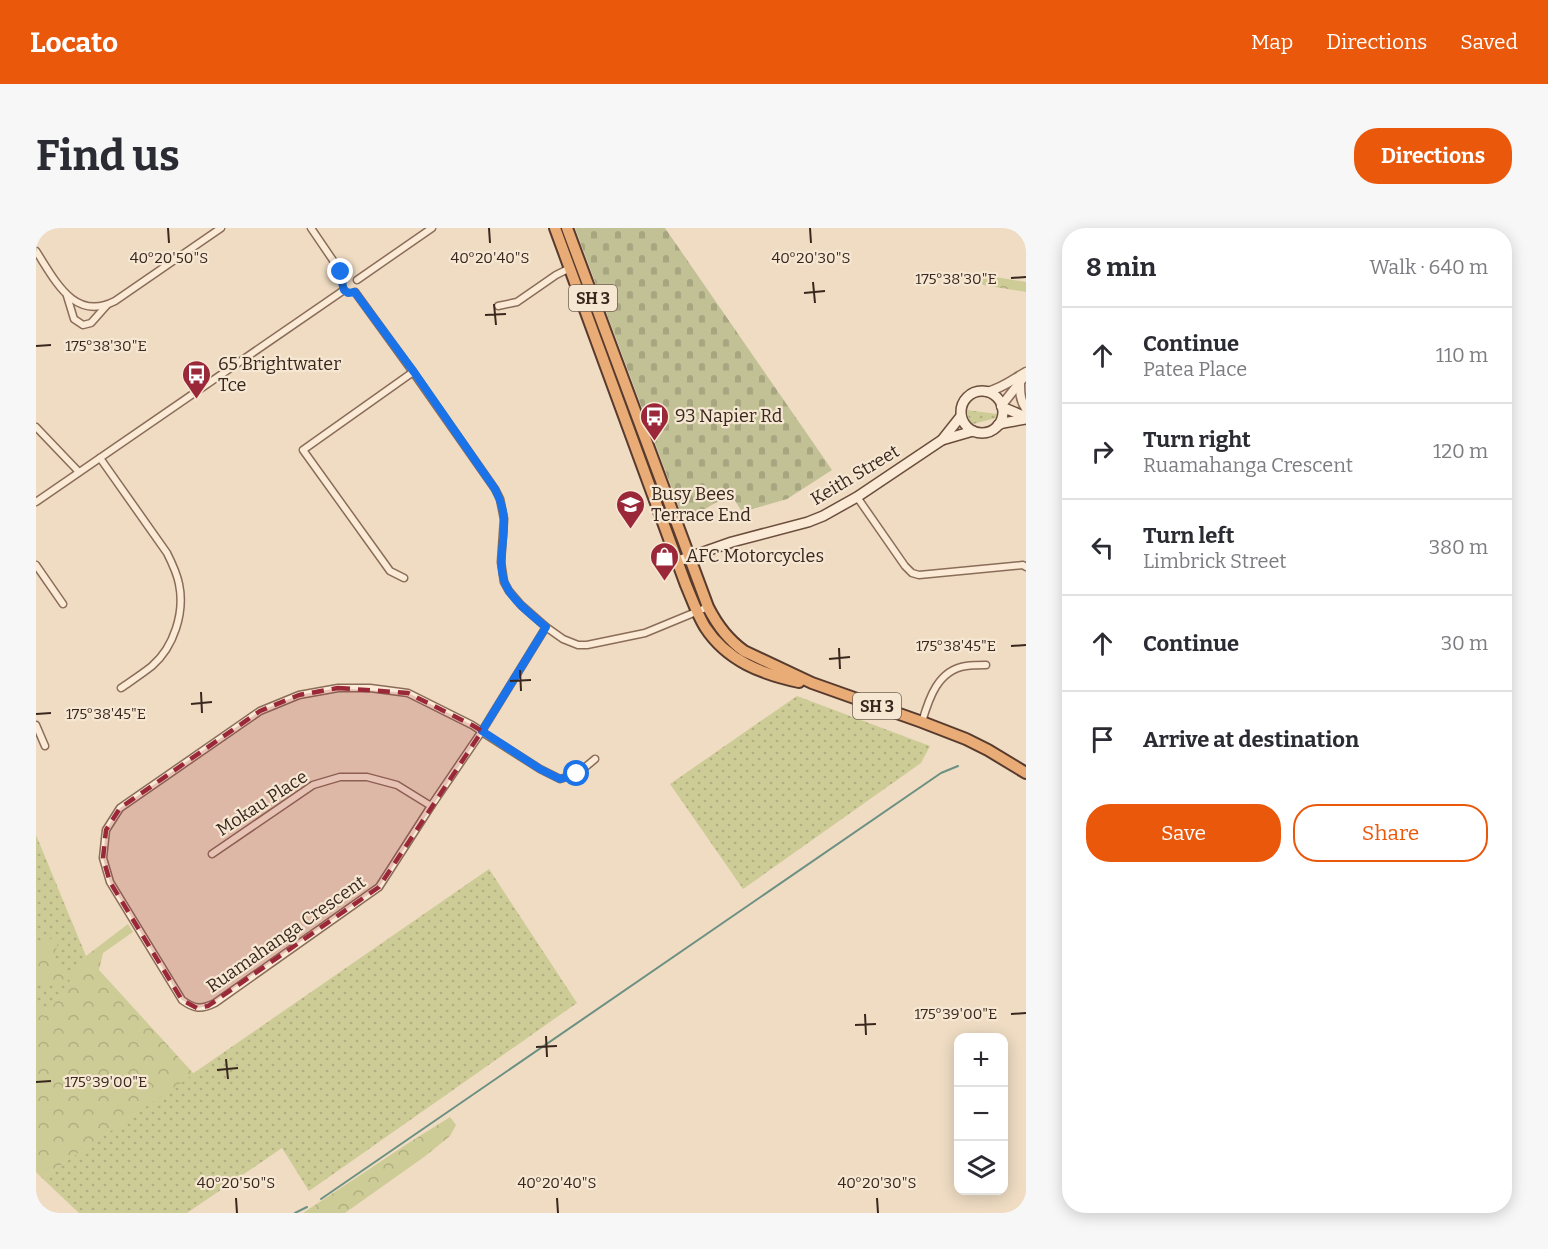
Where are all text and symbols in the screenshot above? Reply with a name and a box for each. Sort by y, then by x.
text: Locato [30,26,118,59]
text: Map [1251,29,1293,55]
text: Directions [1326,29,1427,55]
text: Saved [1460,29,1518,55]
button: Directions [1354,128,1512,184]
text: Find us [36,131,180,181]
text: 40°20'50"S [130,249,208,267]
text: 40°20'40"S [450,249,530,267]
text: 40°20'30"S [772,249,850,267]
text: 8 min [1086,252,1156,283]
text: Walk · 640 m [1370,255,1488,279]
route end [327,258,353,284]
text: 175°38'30"E [915,270,997,288]
road number: SH 3 [569,285,617,311]
text: Continue [1143,330,1239,357]
text: 175°38'30"E [65,337,147,355]
icon: ahead [1086,339,1119,372]
text: 110 m [1436,343,1488,367]
place label: 65 Brightwater Tce [218,353,341,396]
text: Patea Place [1143,357,1247,381]
bus stop icon: 65 Brightwater Tce [181,358,213,400]
bus stop icon: 93 Napier Rd [638,400,670,442]
place label: 93 Napier Rd [675,405,783,427]
text: Turn right [1143,426,1251,453]
icon: right [1086,435,1119,468]
text: 120 m [1433,439,1488,463]
street label: Keith Street [807,440,904,510]
text: Ruamahanga Crescent [1143,453,1353,477]
place label: Busy Bees Terrace End [651,483,751,526]
school or university icon: Busy Bees Terrace End [614,488,646,530]
text: Turn left [1143,522,1235,549]
icon: left [1086,531,1119,564]
text: 380 m [1429,535,1488,559]
shop icon: AFC Motorcycles [649,540,681,582]
place label: AFC Motorcycles [686,545,824,567]
text: Limbrick Street [1143,549,1287,573]
icon: ahead [1086,627,1119,660]
text: Continue [1143,630,1239,657]
text: 30 m [1441,631,1488,655]
text: 175°38'45"E [916,637,996,655]
road number: SH 3 [853,693,901,719]
text: 175°38'45"E [66,705,146,723]
icon: arrive [1086,723,1119,756]
text: Arrive at destination [1143,726,1359,753]
route start [563,760,589,786]
street label: Mokau Place [212,765,312,841]
button: Save [1086,804,1281,862]
button: Share [1293,804,1488,862]
street label: Ruamahanga Crescent [202,871,370,997]
text: 175°39'00"E [915,1005,997,1023]
map controls [954,1033,1008,1195]
button: + [954,1033,1008,1087]
text: 175°39'00"E [65,1073,147,1091]
button: − [954,1087,1008,1141]
button: layers [954,1141,1008,1195]
text: 40°20'50"S [197,1174,275,1192]
text: 40°20'40"S [517,1174,597,1192]
text: 40°20'30"S [838,1174,916,1192]

